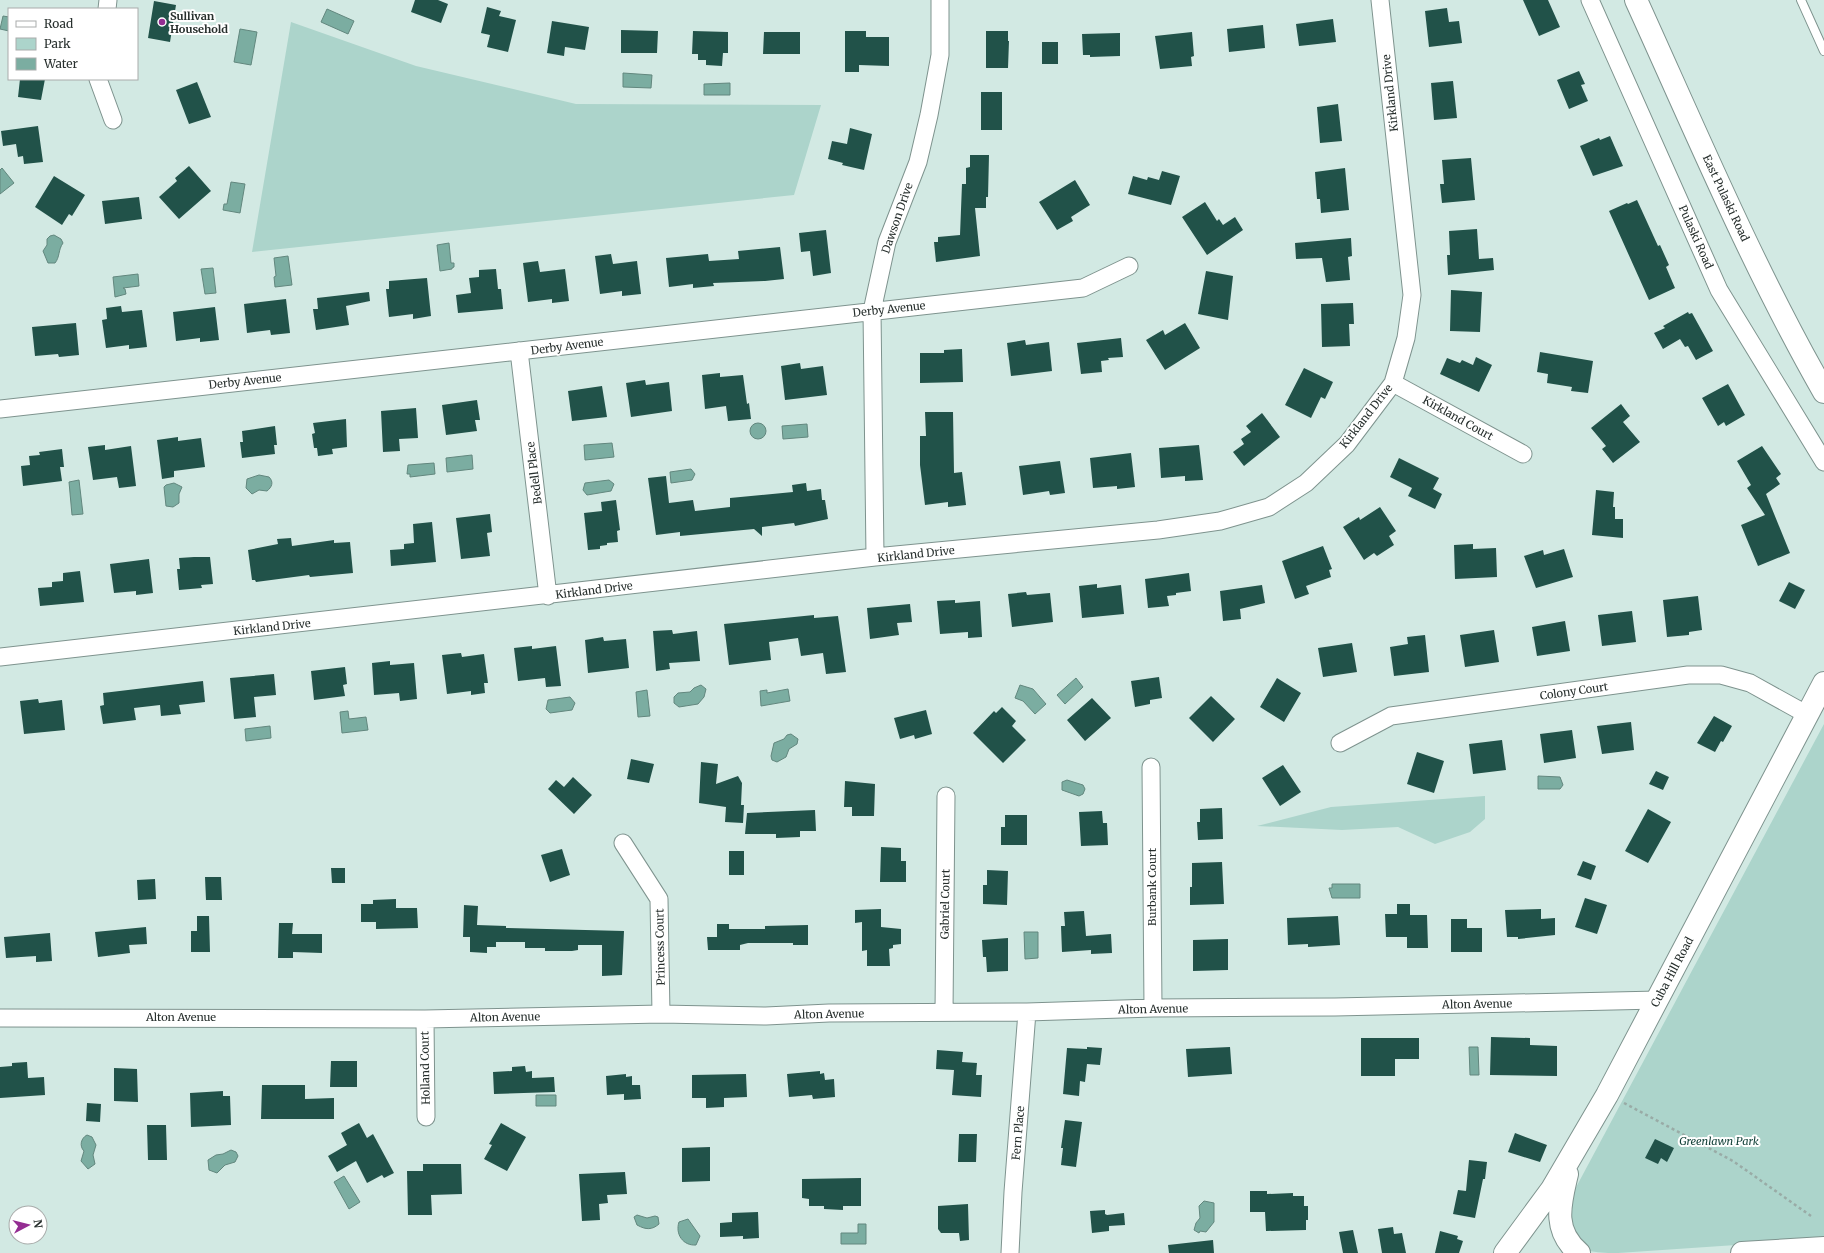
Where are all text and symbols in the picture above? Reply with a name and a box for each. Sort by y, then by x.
legend [8,8,138,80]
place label: Sullivan Household [170,9,228,36]
text: Road [44,16,73,31]
marker: Sullivan Household [157,17,167,27]
text: Park [44,36,71,51]
street label: Kirkland Drive [1379,53,1401,132]
text: Water [43,56,79,71]
street label: East Pulaski Road [1700,152,1752,244]
street label: Dawson Drive [878,181,916,255]
street label: Pulaski Road [1676,203,1716,271]
street label: Derby Avenue [852,298,926,320]
street label: Derby Avenue [530,335,604,357]
street label: Derby Avenue [208,370,282,392]
street label: Kirkland Drive [1337,381,1396,451]
street label: Kirkland Court [1420,393,1496,444]
street label: Bedell Place [523,441,545,505]
street label: Kirkland Drive [877,543,956,565]
street label: Kirkland Drive [555,578,634,602]
street label: Kirkland Drive [233,616,312,638]
street label: Colony Court [1539,679,1610,703]
street label: Burbank Court [1145,847,1159,926]
street label: Gabriel Court [937,868,953,939]
street label: Princess Court [652,908,668,986]
street label: Cuba Hill Road [1648,934,1697,1009]
street label: Alton Avenue [1441,996,1512,1012]
street label: Alton Avenue [1117,1001,1188,1017]
street label: Alton Avenue [793,1006,864,1022]
street label: Alton Avenue [469,1009,540,1025]
street label: Alton Avenue [145,1010,216,1024]
street label: Holland Court [417,1030,433,1105]
street label: Fern Place [1009,1105,1027,1161]
park label: Greenlawn Park [1679,1134,1759,1148]
north arrow [8,1205,48,1245]
text: N [30,1219,45,1229]

